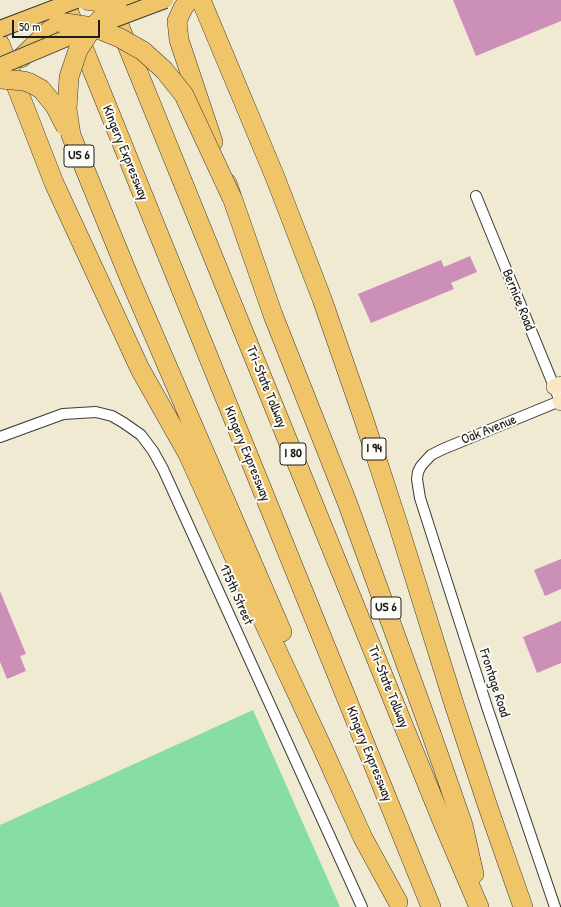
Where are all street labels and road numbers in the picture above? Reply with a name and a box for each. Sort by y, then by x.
street label: Kingery Expressway [98,103,152,203]
road number: US 6 [64,145,94,167]
street label: Bernice Road [498,267,538,333]
street label: Tri-State Tollway [242,343,290,431]
street label: Kingery Expressway [220,404,274,504]
street label: Oak Avenue [459,411,519,449]
road number: I 94 [362,438,386,460]
road number: I 80 [280,443,306,465]
street label: 175th Street [215,562,257,628]
road number: US 6 [371,597,401,619]
street label: Tri-State Tollway [364,643,412,731]
street label: Frontage Road [475,647,513,719]
street label: Kingery Expressway [342,704,396,804]

